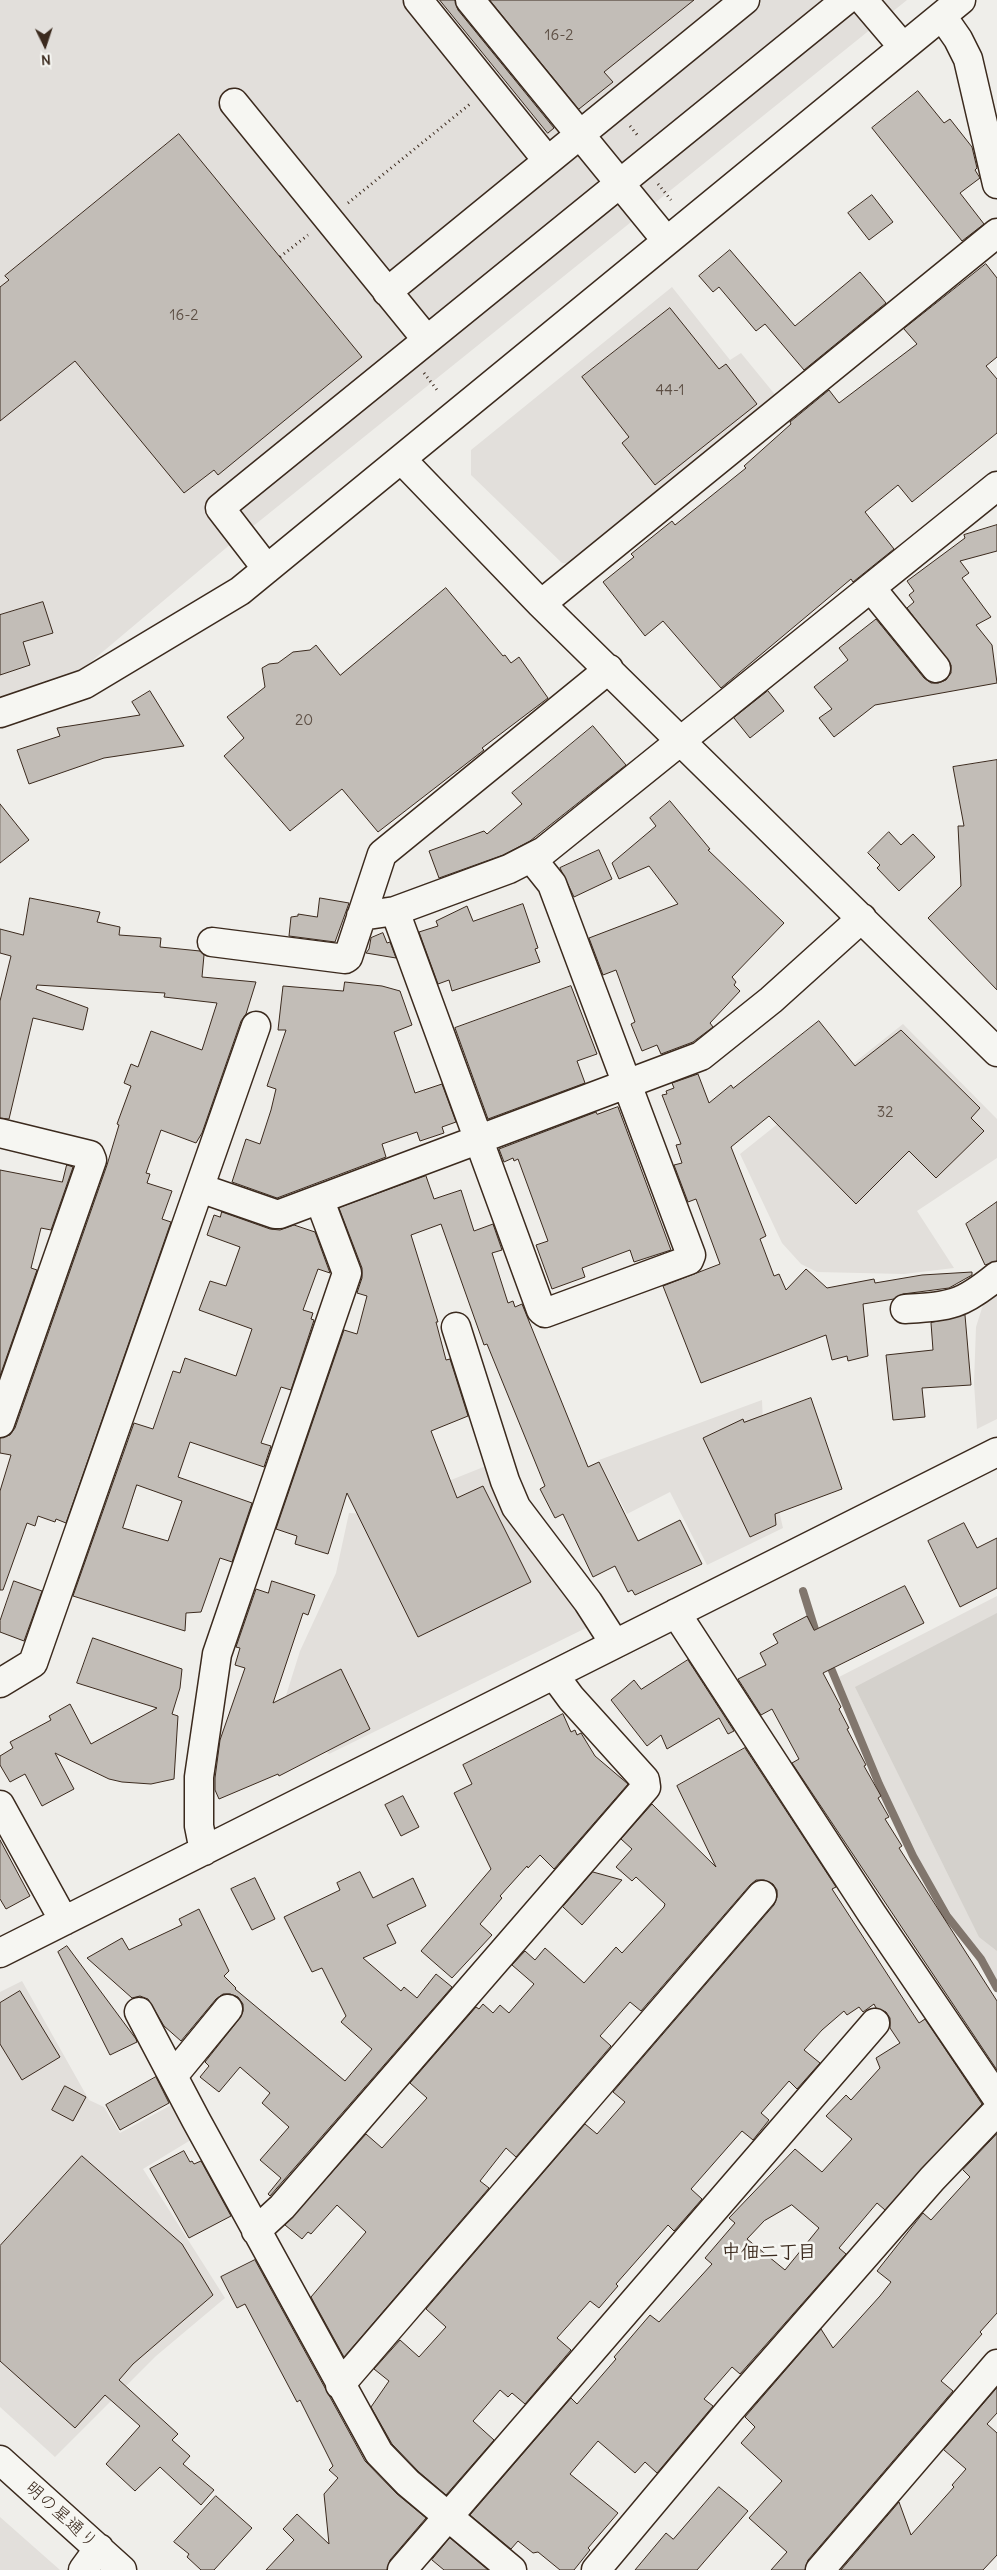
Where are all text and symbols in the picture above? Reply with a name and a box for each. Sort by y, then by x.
north arrow [20,20,70,70]
house number: 16-2 [545,27,573,45]
text: N [41,51,52,69]
house number: 16-2 [170,307,198,325]
house number: 44-1 [655,382,685,400]
house number: 20 [295,712,313,730]
house number: 32 [877,1104,893,1122]
district label: 中佃二丁目 [722,2242,816,2264]
street label: 明の星通り [20,2477,102,2553]

